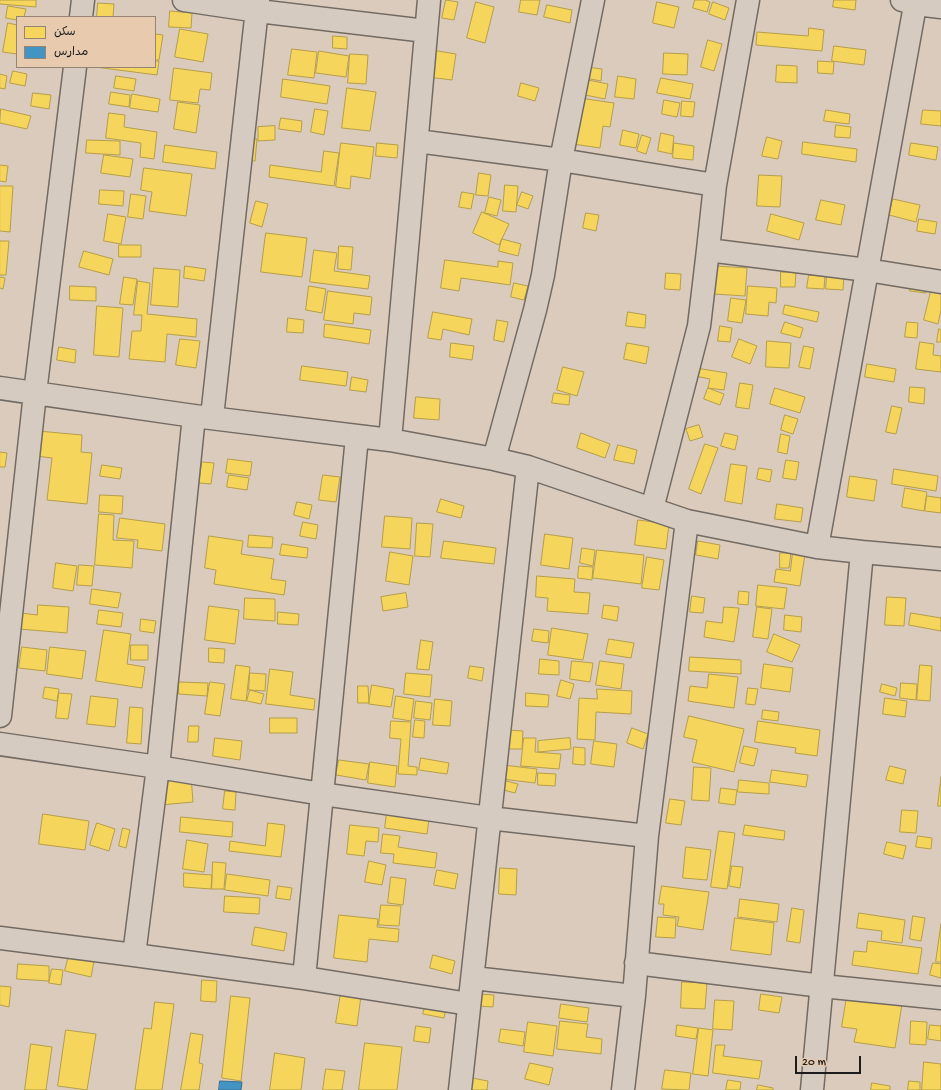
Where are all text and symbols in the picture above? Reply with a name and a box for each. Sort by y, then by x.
legend [16,16,156,68]
text: سكن [54,26,76,40]
text: مدارس [54,46,88,60]
scale bar [797,1048,863,1074]
text: 20 m [802,1056,826,1070]

